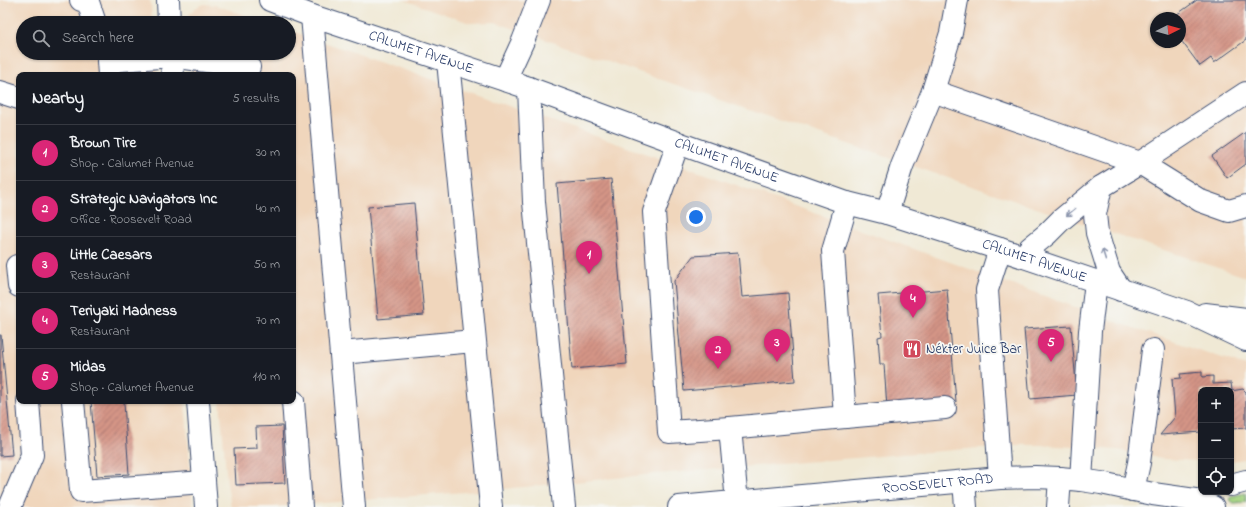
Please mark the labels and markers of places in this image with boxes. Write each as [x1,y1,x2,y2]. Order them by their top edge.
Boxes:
pin: 1 [576,241,602,274]
pin: 4 [900,285,926,318]
pin: 3 [764,329,790,362]
pin: 5 [1038,329,1064,362]
pin: 2 [705,336,731,369]
restaurant icon: Nékter Juice Bar [901,338,923,360]
place label: Nékter Juice Bar [926,339,1022,360]

